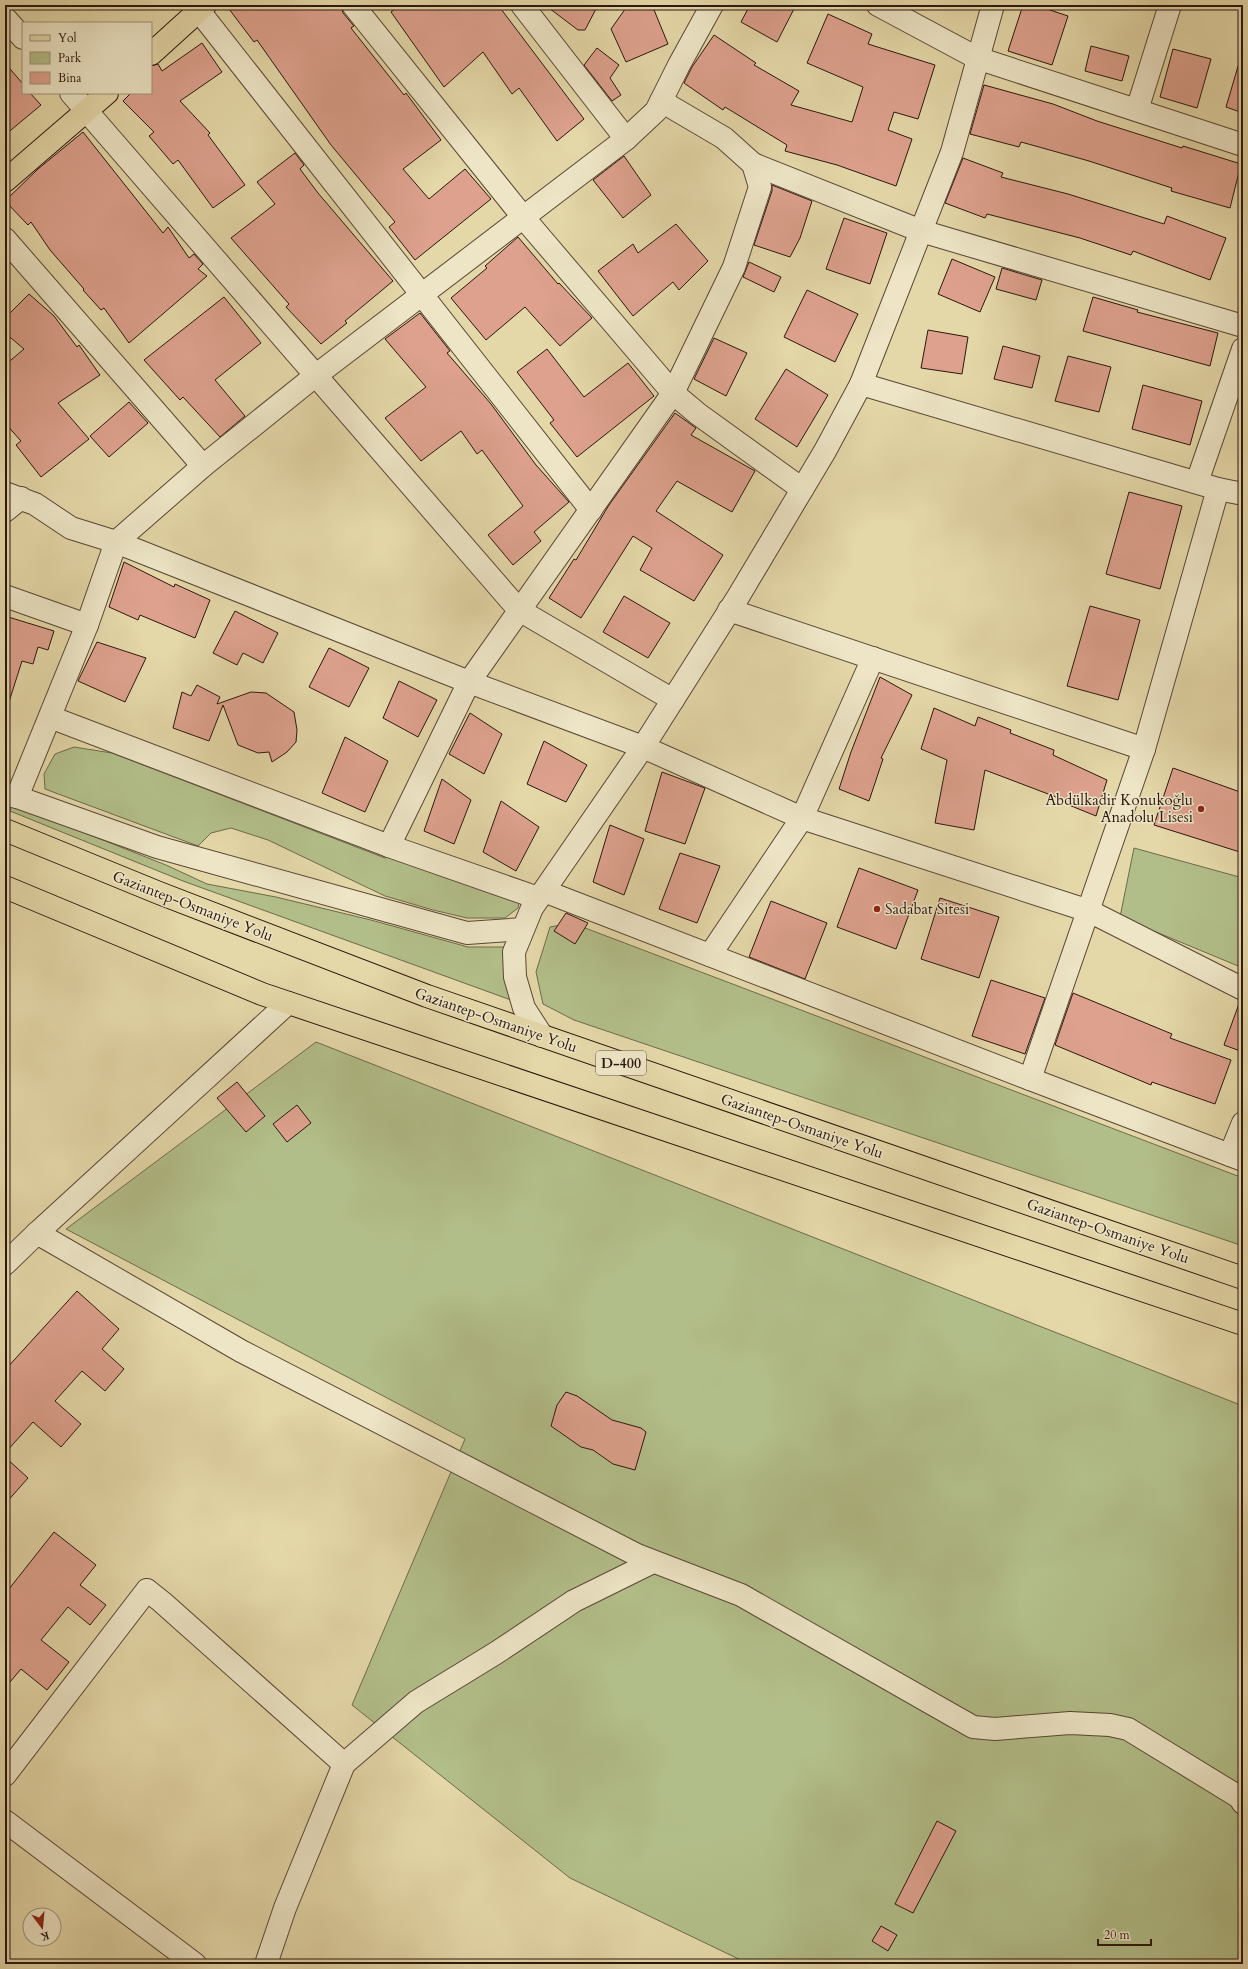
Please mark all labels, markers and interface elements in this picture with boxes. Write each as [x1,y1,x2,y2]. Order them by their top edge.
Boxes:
legend [22,22,152,94]
text: Yol [58,30,77,46]
text: Park [58,50,82,66]
text: Bina [58,70,82,86]
place label: Abdülkadir Konukoğlu Anadolu Lisesi [1045,790,1193,827]
marker: Abdülkadir Konukoğlu Anadolu Lisesi [1196,804,1206,814]
street label: Gaziantep-Osmaniye Yolu [110,866,276,946]
place label: Sadabat Sitesi [885,899,969,919]
marker: Sadabat Sitesi [872,904,882,914]
street label: Gaziantep-Osmaniye Yolu [412,983,580,1057]
road number: D-400 [596,1051,646,1075]
street label: Gaziantep-Osmaniye Yolu [718,1089,886,1163]
street label: Gaziantep-Osmaniye Yolu [1024,1194,1192,1268]
north arrow [22,1907,62,1947]
scale bar [1098,1921,1151,1947]
text: 20 m [1104,1927,1131,1943]
text: K [38,1928,51,1945]

